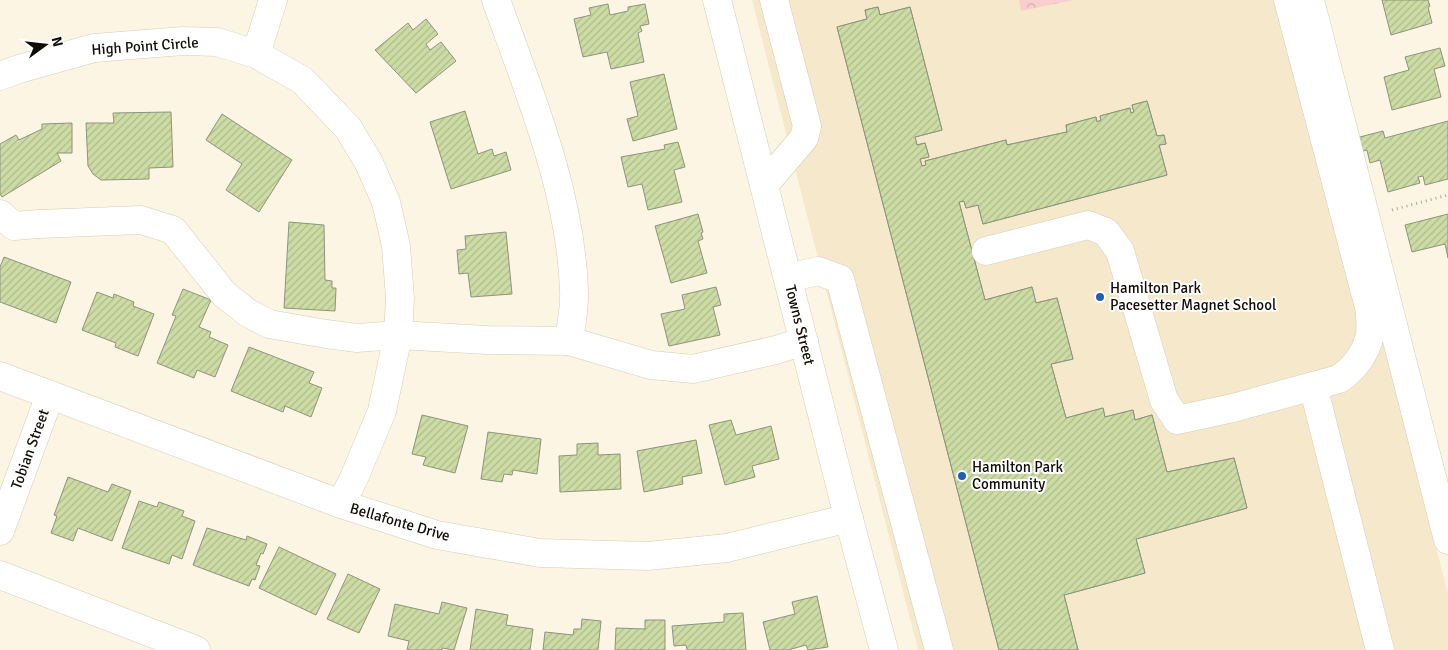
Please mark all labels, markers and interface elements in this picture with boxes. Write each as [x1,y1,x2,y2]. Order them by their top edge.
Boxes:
north arrow [20,20,70,70]
street label: High Point Circle [91,33,199,59]
text: N [48,35,67,49]
place label: Hamilton Park Pacesetter Magnet School [1110,279,1276,314]
street label: Towns Street [781,283,819,367]
marker: Hamilton Park Pacesetter Magnet School [1094,291,1106,303]
street label: Tobian Street [7,406,53,492]
place label: Hamilton Park Community [972,458,1064,493]
marker: Hamilton Park Community [956,470,968,482]
street label: Bellafonte Drive [348,499,452,545]

